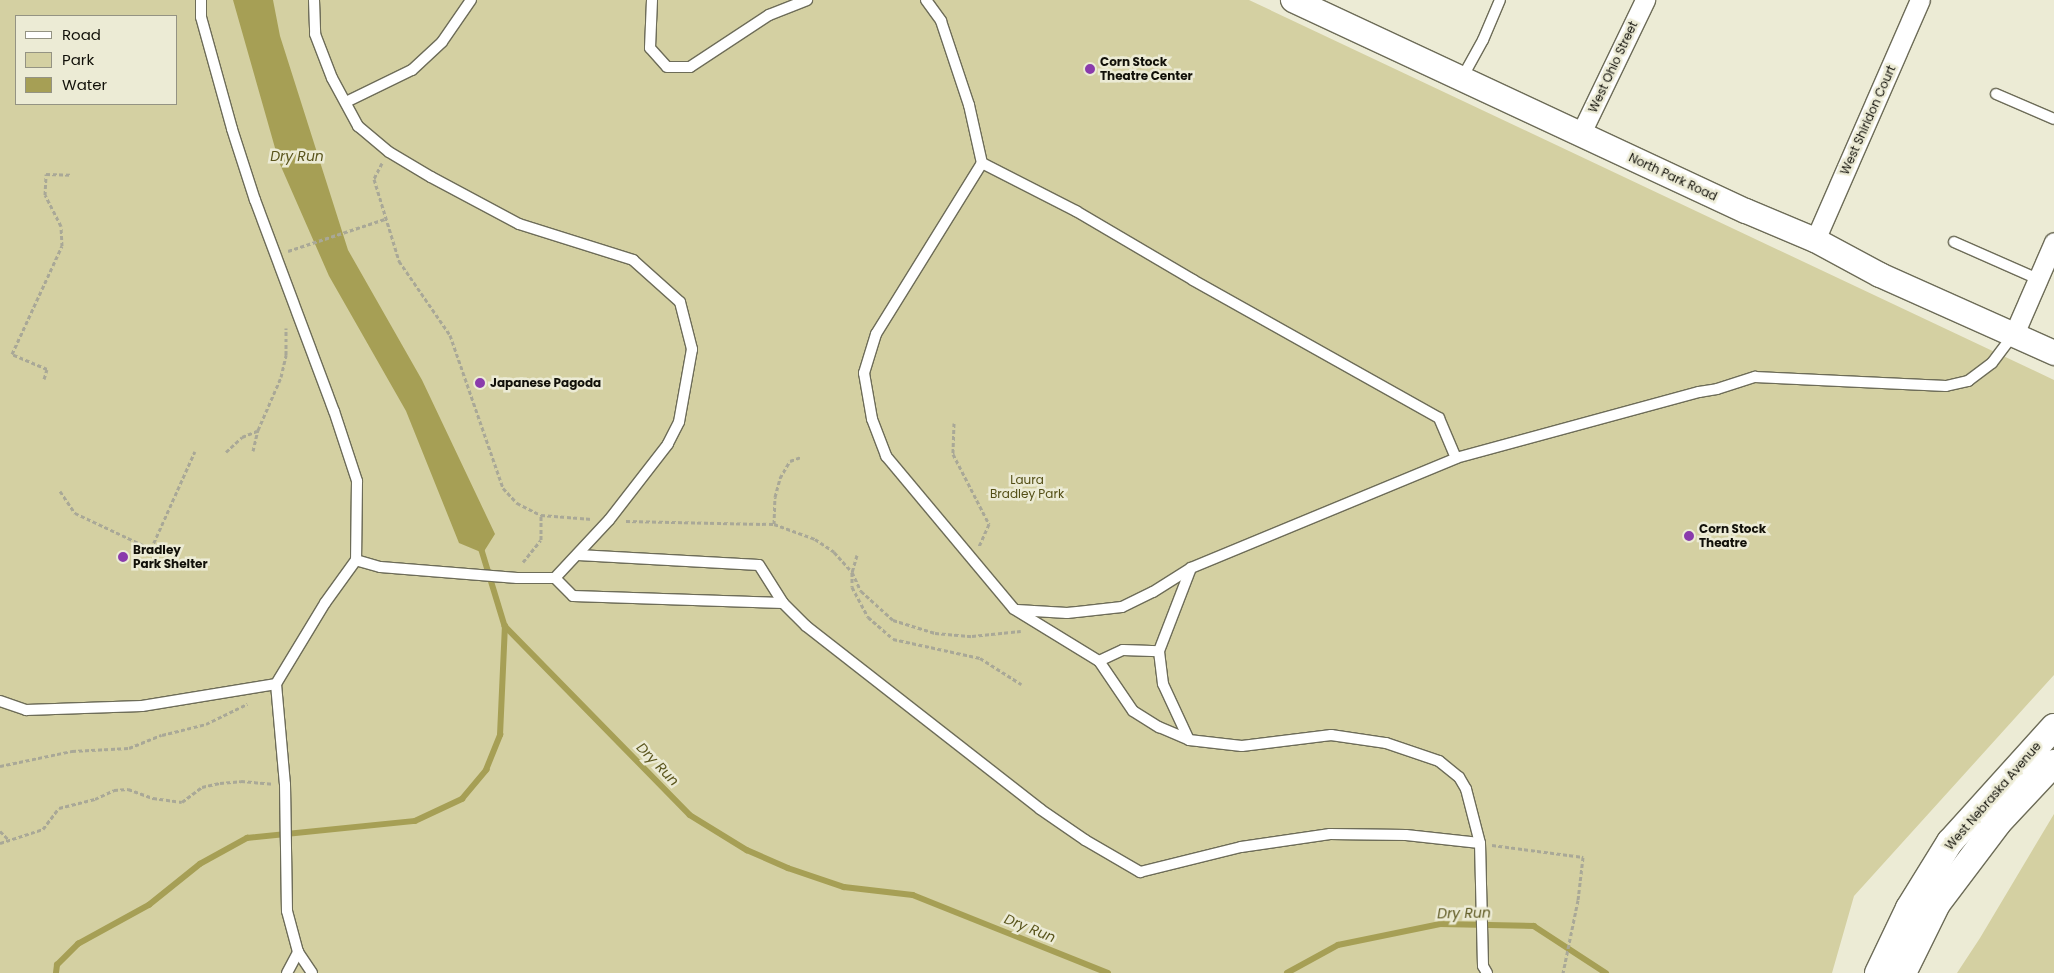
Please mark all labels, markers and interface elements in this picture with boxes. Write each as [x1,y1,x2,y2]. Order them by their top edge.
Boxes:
legend [15,15,178,105]
street label: West Ohio Street [1586,19,1640,115]
text: Road [62,24,101,45]
text: Park [62,49,94,70]
place label: Corn Stock Theatre Center [1100,55,1193,83]
marker: Corn Stock Theatre Center [1084,63,1096,75]
street label: West Shiridon Court [1837,63,1899,177]
text: Water [62,74,107,95]
water label: Dry Run [270,148,324,164]
street label: North Park Road [1626,150,1720,204]
place label: Japanese Pagoda [490,376,601,390]
marker: Japanese Pagoda [474,377,486,389]
park label: Laura Bradley Park [990,473,1064,501]
place label: Corn Stock Theatre [1699,522,1766,550]
marker: Corn Stock Theatre [1683,530,1695,542]
place label: Bradley Park Shelter [133,543,208,571]
marker: Bradley Park Shelter [117,551,129,563]
water label: Dry Run [633,739,683,789]
street label: West Nebraska Avenue [1942,739,2044,853]
water label: Dry Run [1437,904,1491,922]
water label: Dry Run [1002,910,1058,946]

